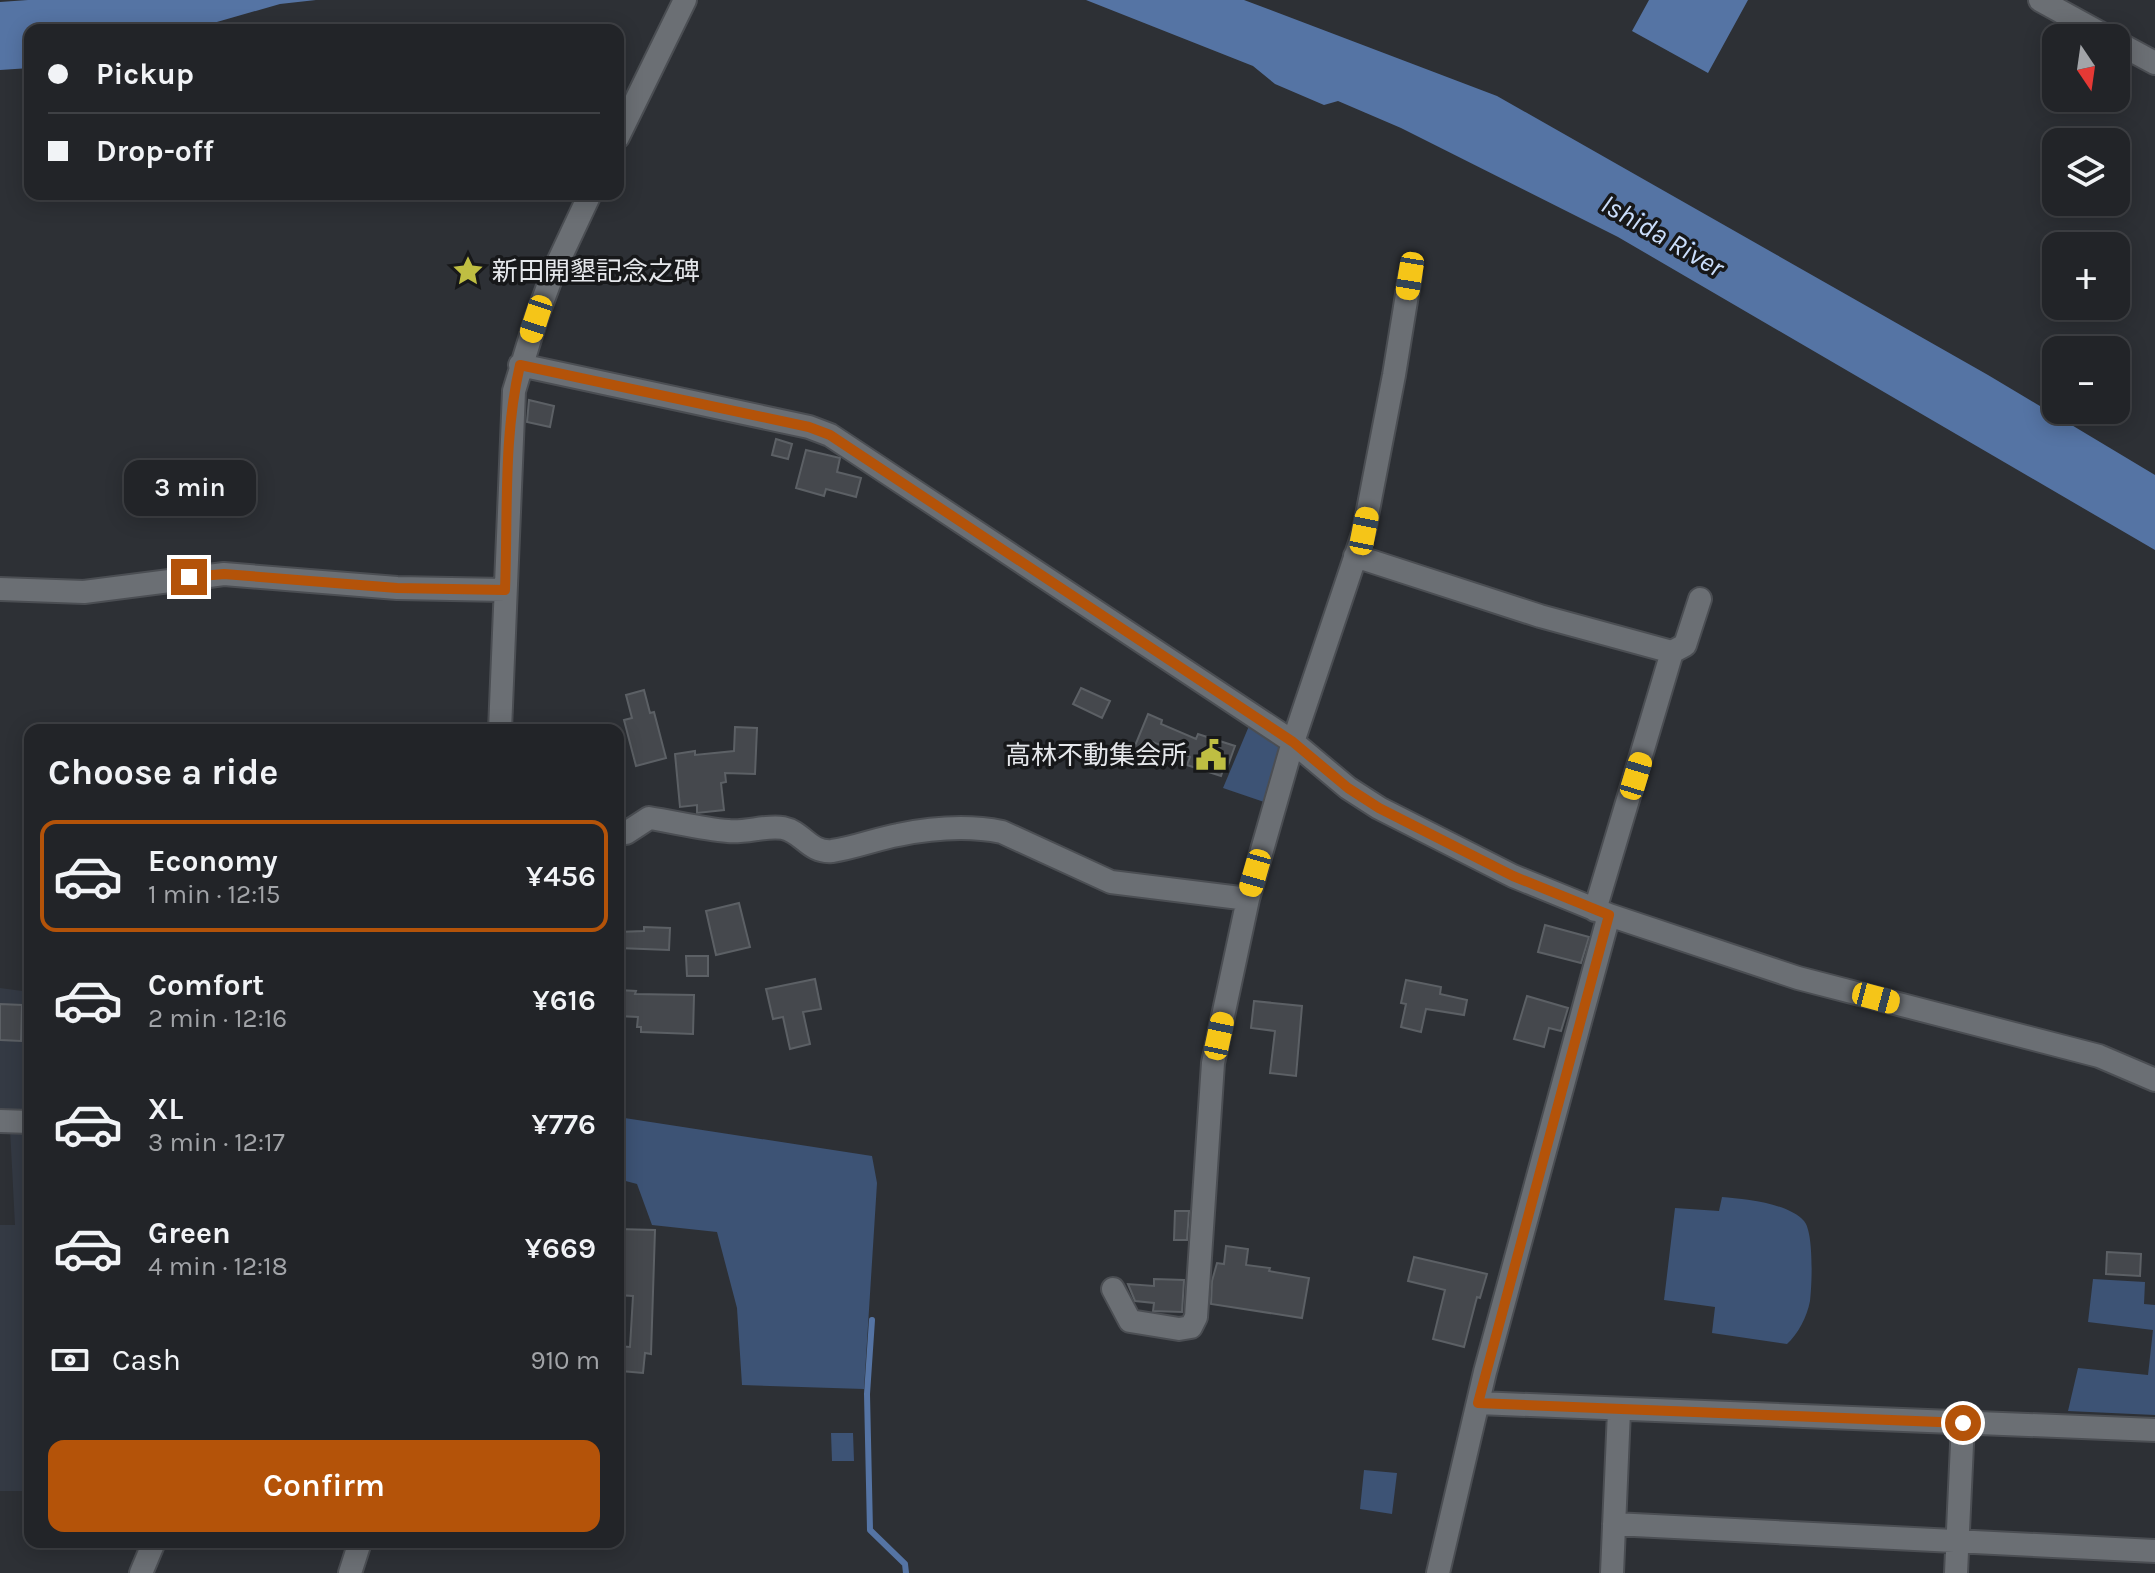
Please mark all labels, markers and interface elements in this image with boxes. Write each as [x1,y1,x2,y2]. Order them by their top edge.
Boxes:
north arrow [2042,24,2130,112]
map controls [2042,24,2130,424]
text: Pickup [96,56,194,92]
button: layers [2042,128,2130,216]
text: Drop-off [96,133,214,169]
water label: Ishida River [1595,187,1731,285]
button: + [2042,232,2130,320]
car [1394,250,1426,302]
place icon: 新田開墾記念之碑 [451,254,485,288]
place label: 新田開墾記念之碑 [492,256,700,287]
car [517,292,555,346]
button: − [2042,336,2130,424]
callout: 3 min [123,461,255,517]
text: 3 min [154,472,226,503]
car [1348,505,1380,557]
route end [171,559,207,595]
public building icon: 高林不動集会所 [1194,738,1228,772]
place label: 高林不動集会所 [1005,740,1187,771]
car [1618,750,1654,802]
text: Choose a ride [48,751,278,793]
icon: car [52,840,124,912]
text: Economy [148,843,278,879]
car [1237,847,1273,899]
text: ¥456 [526,858,596,894]
text: 1 min · 12:15 [148,879,280,910]
icon: car [52,964,124,1036]
text: Comfort [148,967,264,1003]
car [1850,980,1902,1016]
text: ¥616 [532,982,596,1018]
text: 2 min · 12:16 [148,1003,287,1034]
car [1202,1010,1236,1062]
icon: car [52,1088,124,1160]
text: XL [148,1091,183,1127]
text: ¥776 [531,1106,596,1142]
text: 3 min · 12:17 [148,1127,285,1158]
icon: car [52,1212,124,1284]
text: Green [148,1215,231,1251]
text: ¥669 [525,1230,596,1266]
text: 4 min · 12:18 [148,1251,288,1282]
icon: cash [48,1338,92,1382]
text: Cash [112,1342,181,1378]
text: 910 m [530,1345,600,1376]
route start [1945,1405,1981,1441]
button: Confirm [48,1440,600,1532]

